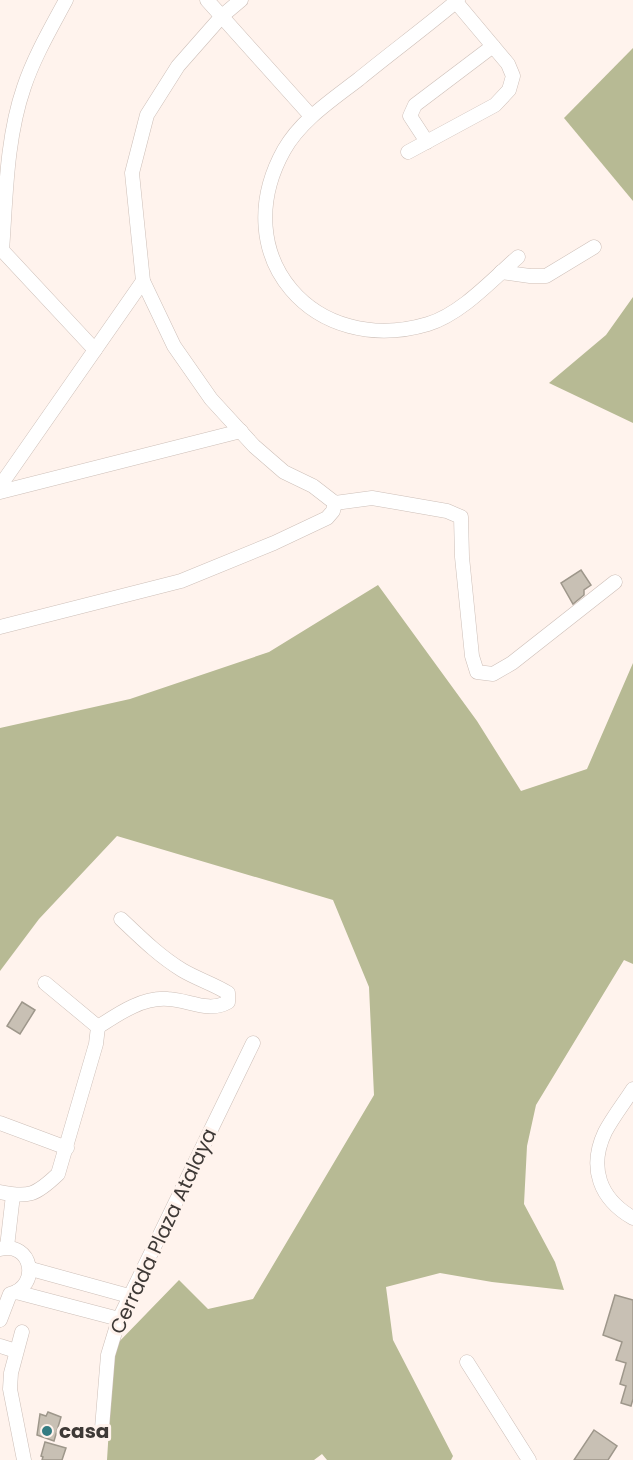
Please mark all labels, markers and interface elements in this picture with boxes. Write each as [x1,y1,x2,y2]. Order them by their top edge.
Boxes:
street label: Cerrada Plaza Atalaya [103,1124,223,1338]
place label: casa [59,1417,109,1445]
marker: casa [40,1424,54,1438]

